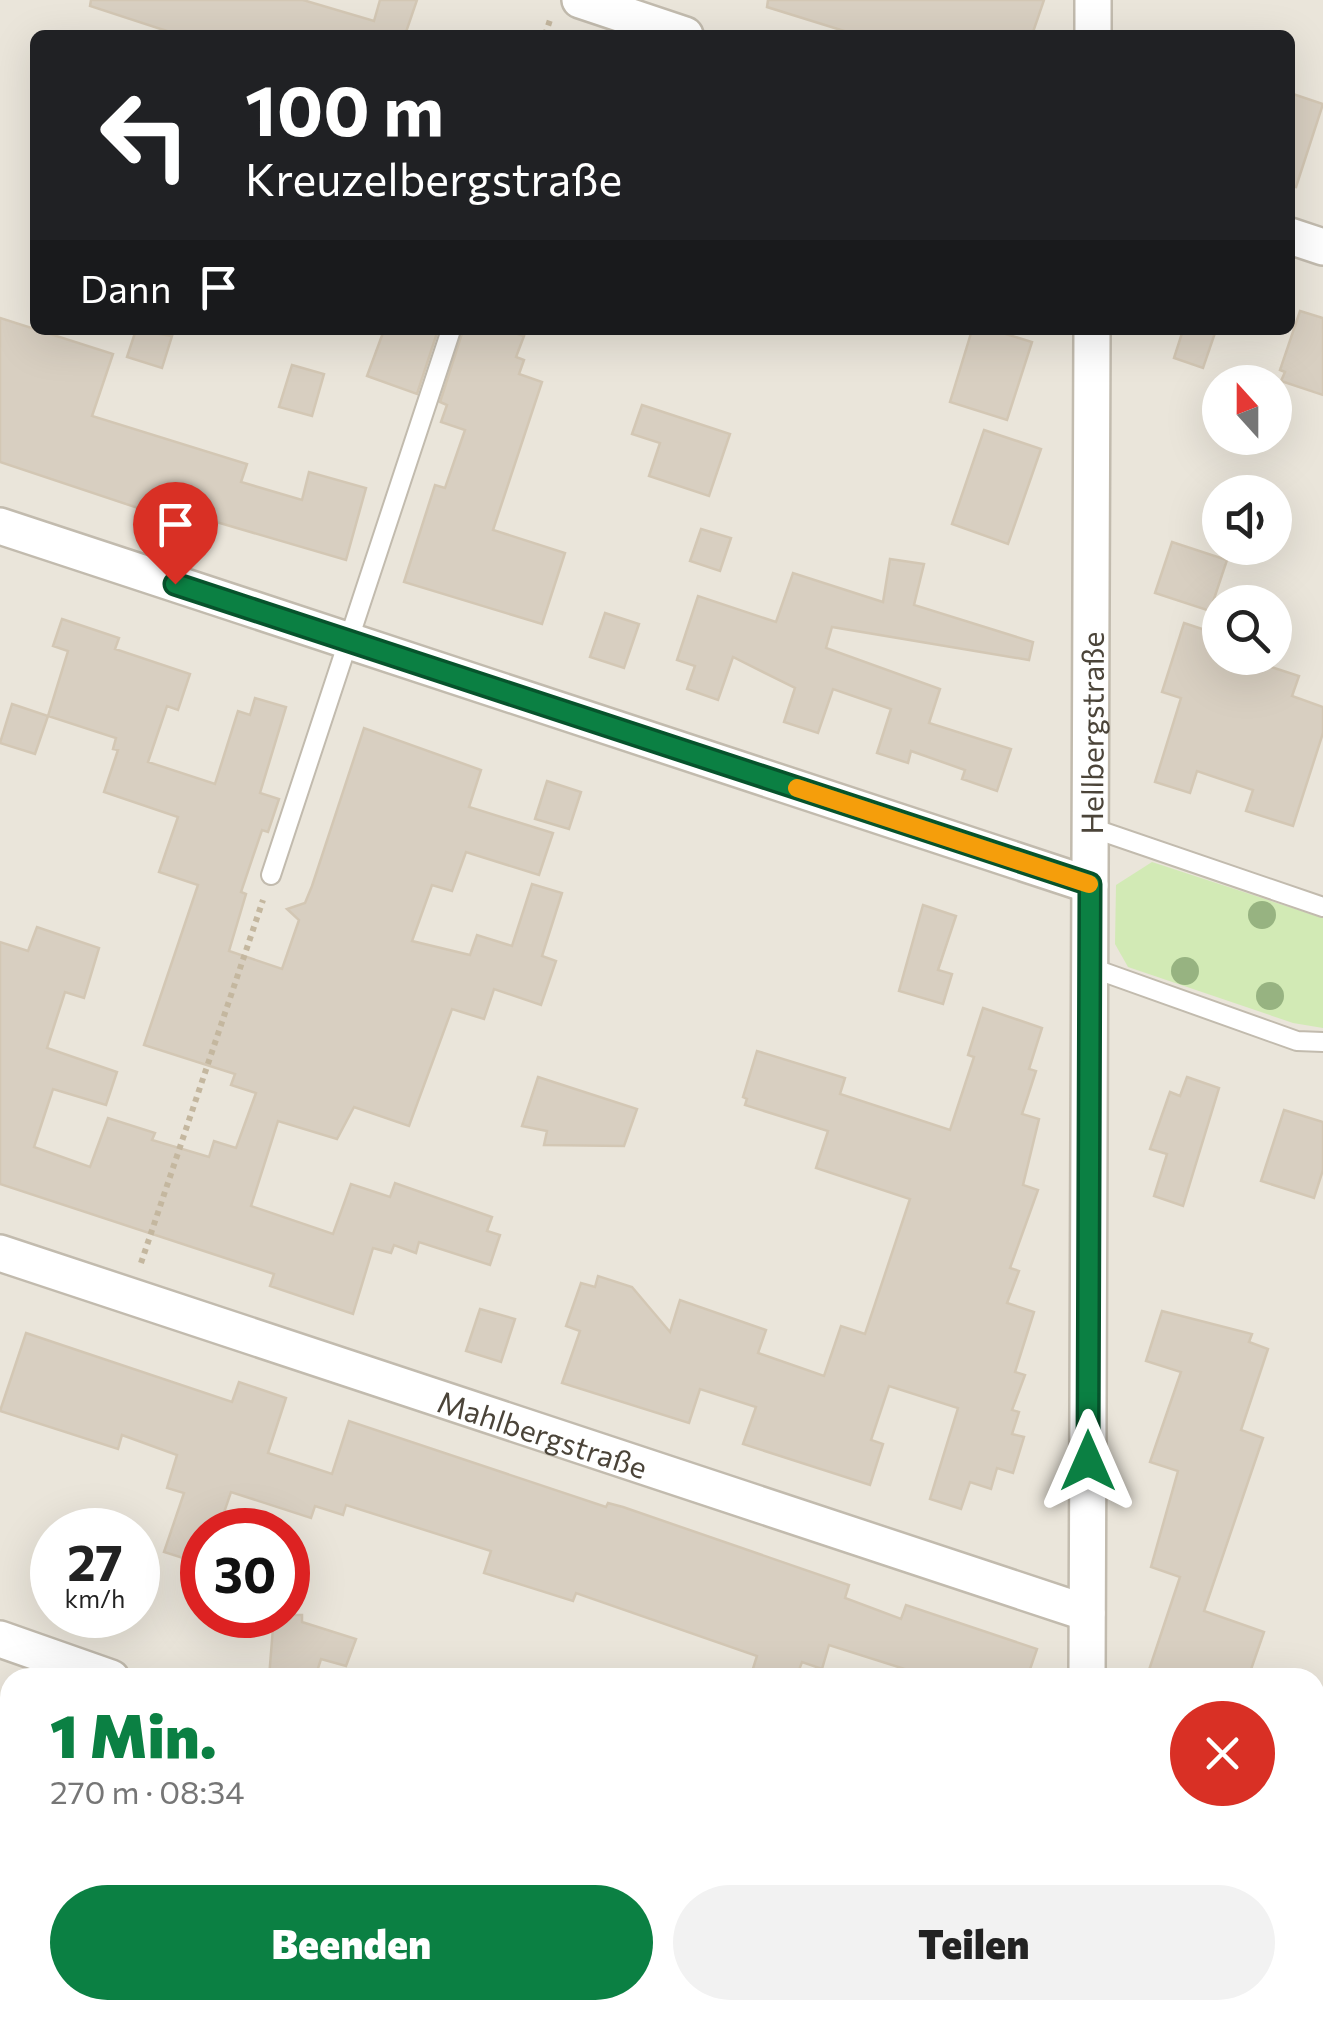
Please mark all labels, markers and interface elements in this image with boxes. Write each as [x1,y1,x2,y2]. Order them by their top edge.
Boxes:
text: 100 m [245,65,444,150]
icon: left [80,70,210,200]
text: Kreuzelbergstraße [245,150,622,205]
icon: arrive [191,260,246,315]
text: Dann [80,264,171,311]
north arrow [1202,365,1292,455]
map controls [1202,365,1292,675]
button: sound [1202,475,1292,565]
pin [133,482,218,585]
icon: arrive [148,497,203,552]
button: search [1202,585,1292,675]
street label: Hellbergstraße [1072,632,1109,834]
street label: Mahlbergstraße [434,1381,652,1485]
position arrow [1036,1409,1140,1513]
speed limit sign: 30 [180,1508,310,1638]
text: 27 [67,1530,123,1591]
text: km/h [65,1583,125,1613]
text: 1 Min. [50,1697,217,1770]
button: close [1170,1701,1275,1806]
text: 270 m · 08:34 [50,1771,245,1811]
button: Beenden [50,1885,653,2000]
button: Teilen [673,1885,1275,2000]

